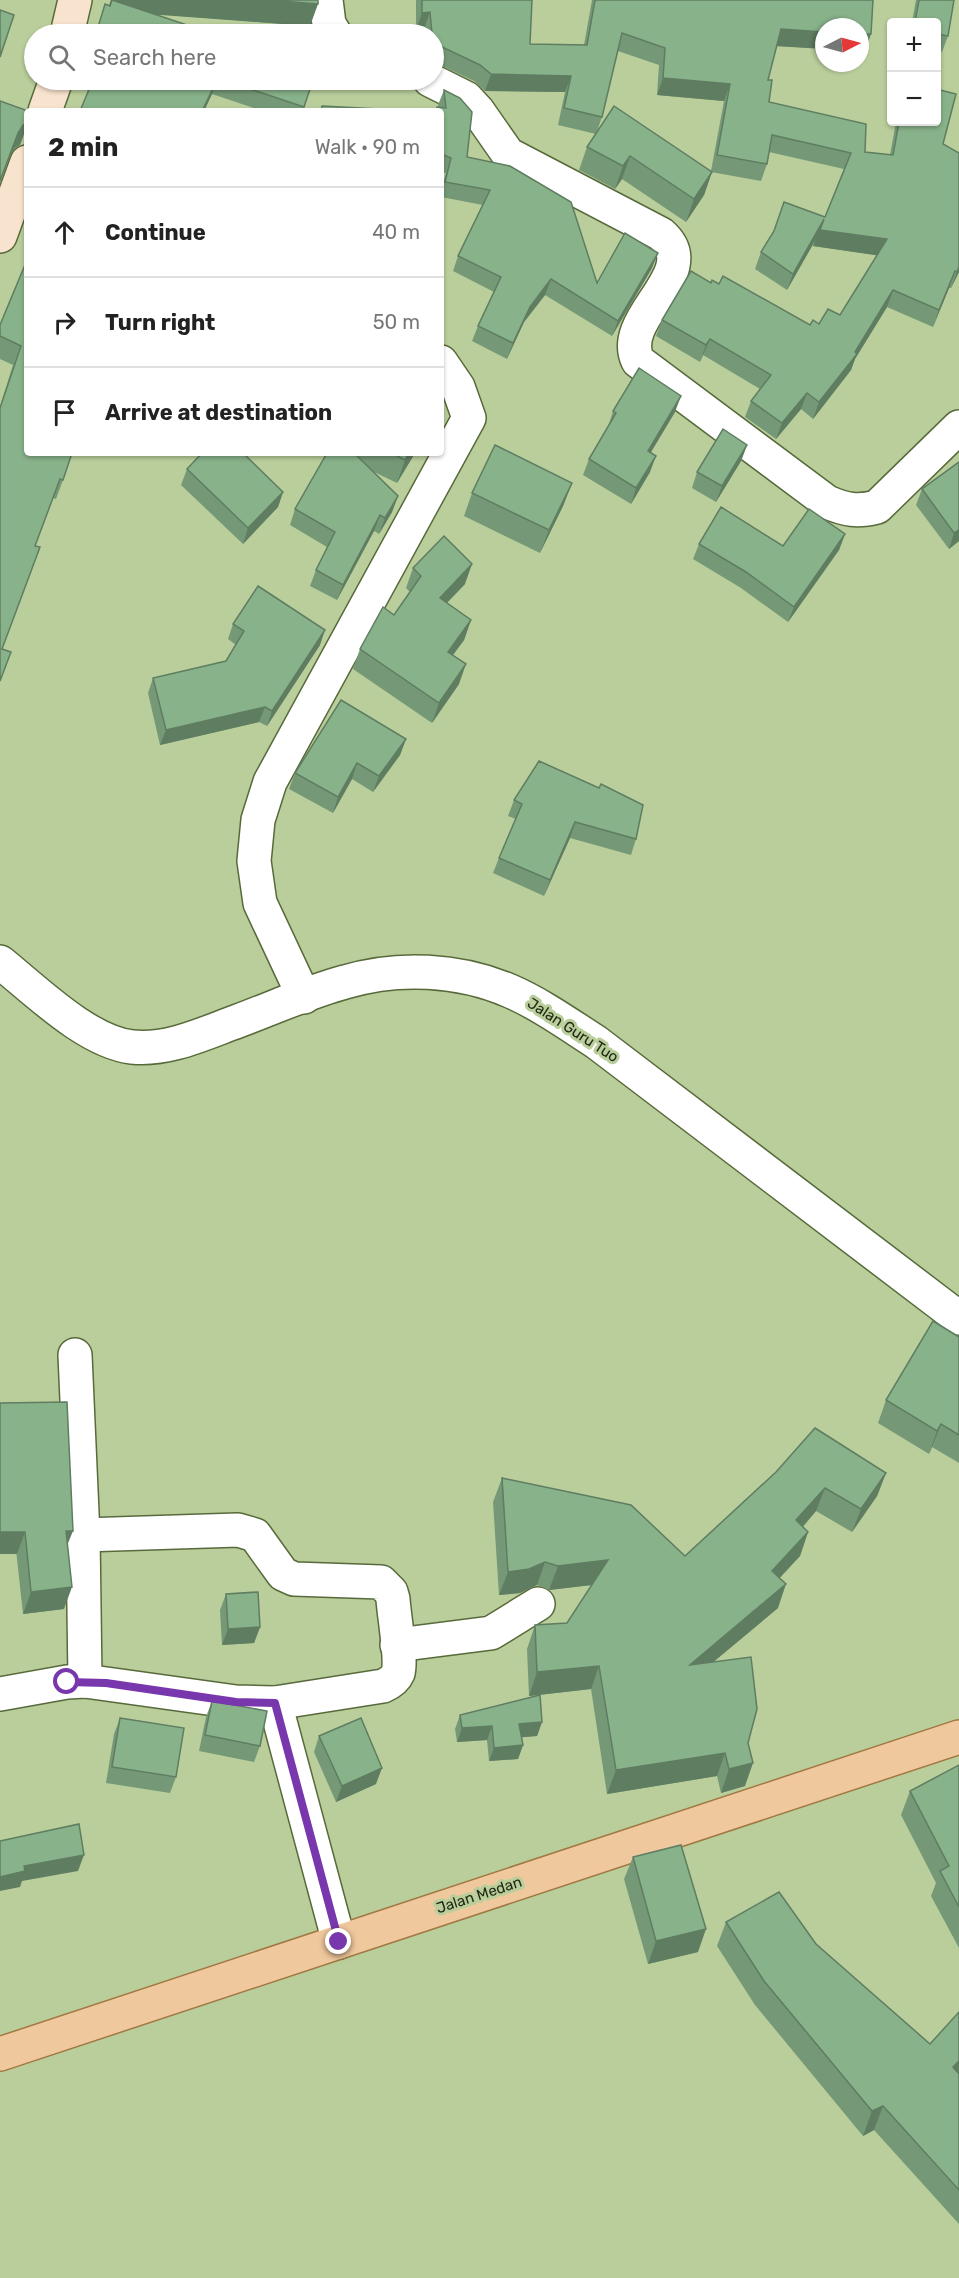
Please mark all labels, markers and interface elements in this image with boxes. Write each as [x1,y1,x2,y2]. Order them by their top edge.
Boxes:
north arrow [815,18,869,72]
map controls [887,18,941,126]
button: + [887,18,941,72]
search box [24,24,444,90]
icon: search [45,41,78,74]
text: Search here [93,44,216,71]
button: − [887,72,941,126]
text: 2 min [48,132,118,163]
text: Walk · 90 m [315,135,420,159]
icon: ahead [48,216,81,249]
text: Continue [105,219,206,246]
text: 40 m [372,220,420,244]
icon: right [48,306,81,339]
text: Turn right [105,309,215,336]
text: 50 m [373,310,420,334]
icon: arrive [48,396,81,429]
text: Arrive at destination [105,399,332,426]
street label: Jalan Guru Tuo [524,994,622,1066]
route start [53,1668,79,1694]
street label: Jalan Medan [434,1873,524,1917]
route end [325,1928,351,1954]

